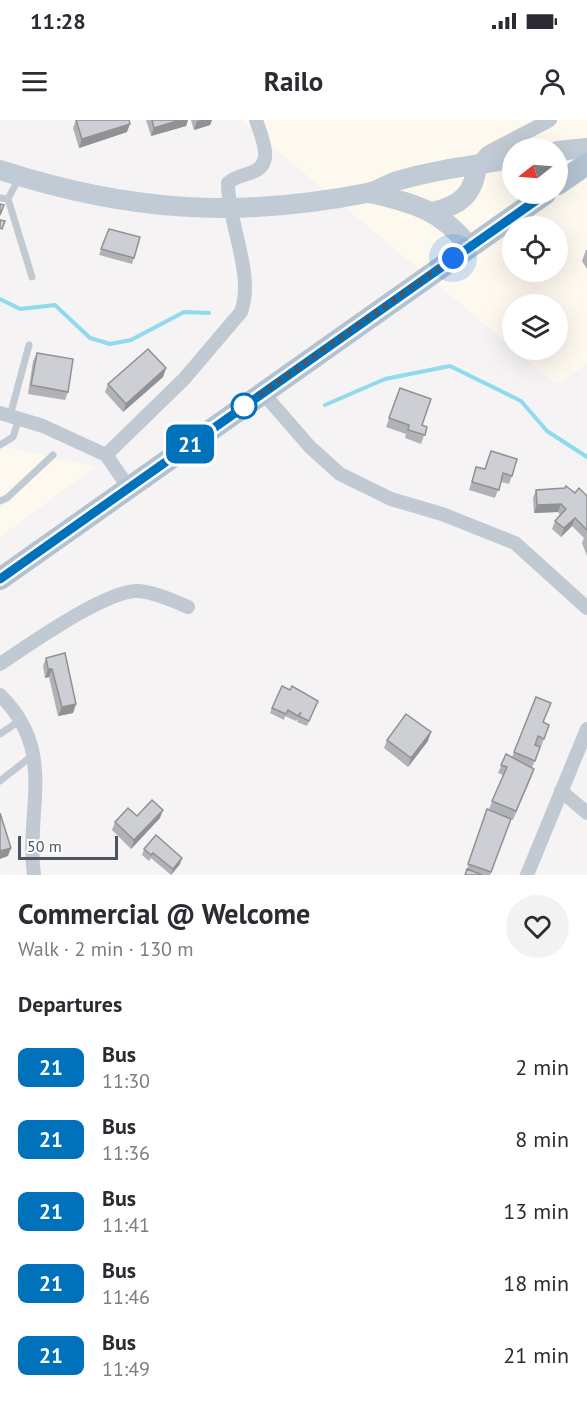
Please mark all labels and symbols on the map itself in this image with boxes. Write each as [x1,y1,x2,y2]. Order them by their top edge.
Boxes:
north arrow [502,138,568,204]
your location [438,243,468,273]
unlabelled marker [231,393,257,419]
line badge: 21 [163,424,217,464]
scale bar [18,833,118,860]

